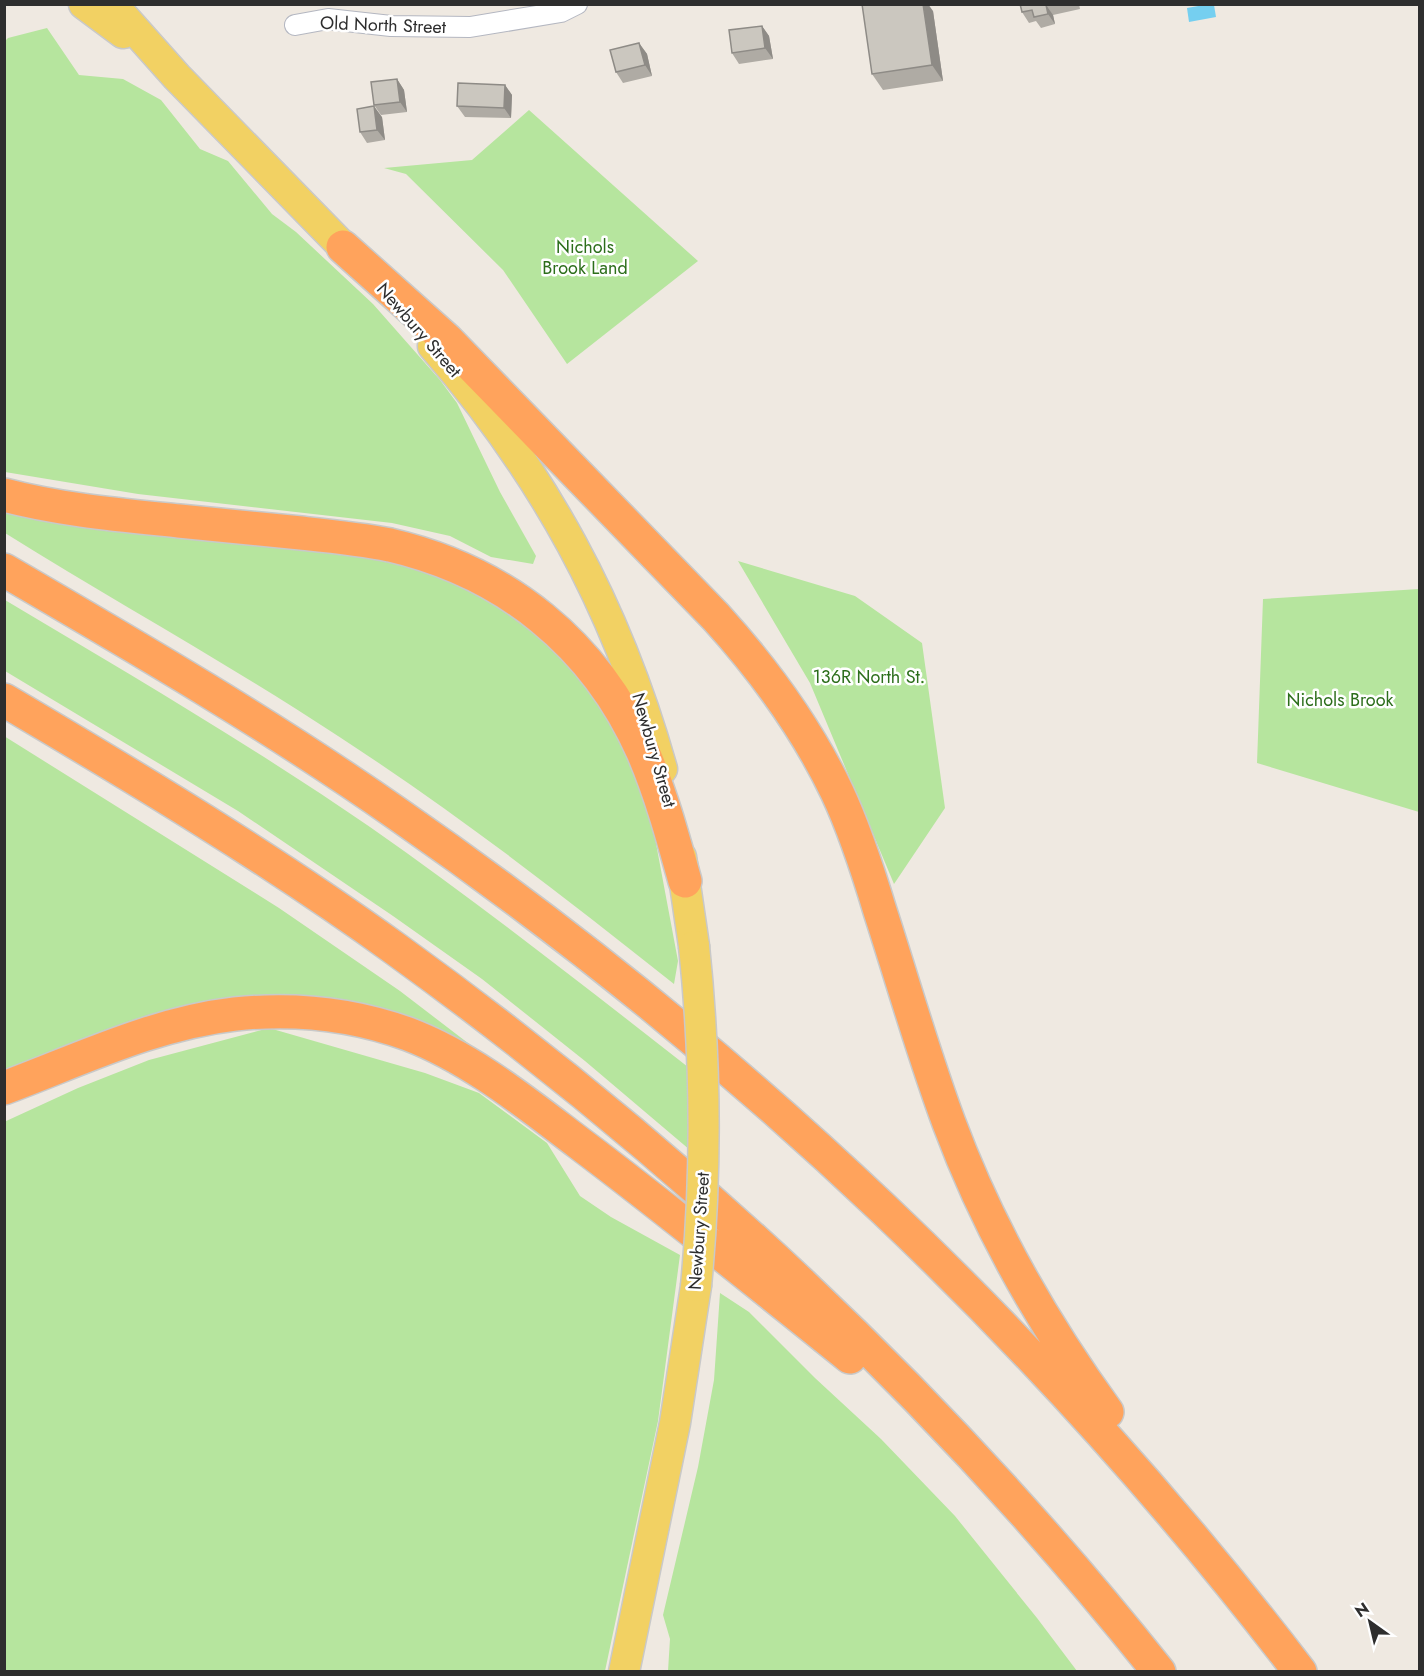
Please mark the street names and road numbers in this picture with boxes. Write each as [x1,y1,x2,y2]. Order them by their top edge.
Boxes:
street label: Old North Street [320,10,447,40]
street label: Newbury Street [371,277,468,384]
street label: Newbury Street [625,690,683,811]
street label: Newbury Street [682,1171,716,1291]

